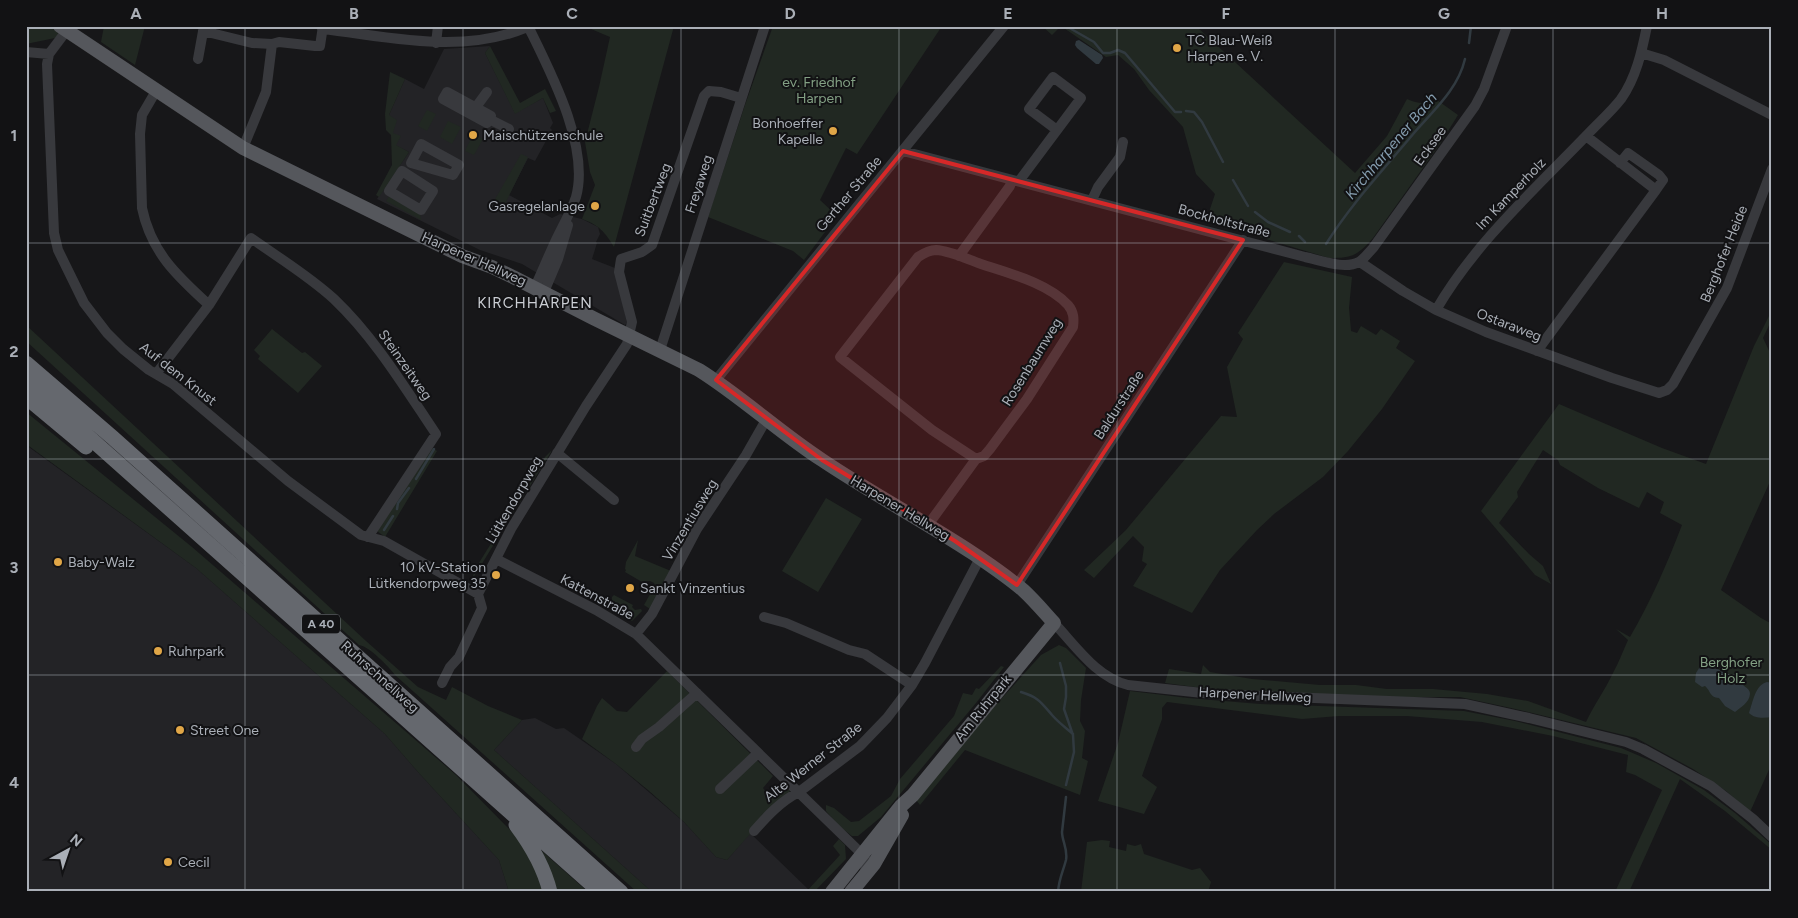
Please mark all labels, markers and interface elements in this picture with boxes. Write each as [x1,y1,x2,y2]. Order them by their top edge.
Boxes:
text: A [130,4,142,23]
text: B [349,4,359,23]
text: C [566,4,578,23]
text: D [784,4,796,23]
text: E [1003,4,1013,23]
text: F [1222,4,1231,23]
text: G [1438,4,1450,23]
text: H [1656,4,1668,23]
place label: TC Blau-Weiß Harpen e. V. [1187,32,1272,65]
marker: TC Blau-Weiß Harpen e. V. [1171,42,1183,54]
park label: ev. Friedhof Harpen [782,74,857,107]
water label: Kirchharpener Bach [1341,89,1441,203]
place label: Bonhoeffer Kapelle [752,115,823,148]
street label: Ecksee [1410,123,1450,169]
marker: Bonhoeffer Kapelle [827,125,839,137]
text: 1 [11,126,17,145]
place label: Maischützenschule [483,127,603,144]
marker: Maischützenschule [467,129,479,141]
street label: Freyaweg [682,153,716,215]
street label: Gerther Straße [813,153,886,235]
street label: Im Kamperholz [1473,154,1550,233]
street label: Suitbertweg [631,161,675,239]
place label: Gasregelanlage [488,198,585,215]
marker: Gasregelanlage [589,200,601,212]
street label: Bockholtstraße [1176,201,1272,242]
street label: Berghofer Heide [1697,203,1751,305]
street label: Harpener Hellweg [419,228,529,290]
district label: KIRCHHARPEN [477,294,593,312]
street label: Ostaraweg [1474,305,1544,345]
street label: Rosenbaumweg [998,315,1066,409]
street label: Steinzeitweg [374,326,436,404]
street label: Auf dem Knust [136,339,220,409]
text: 2 [9,342,19,361]
street label: Baldurstraße [1090,367,1148,443]
street label: Lütkendorpweg [482,453,546,547]
street label: Harpener Hellweg [847,472,953,544]
street label: Vinzentiusweg [659,476,721,564]
place label: Baby-Walz [68,554,135,571]
marker: Baby-Walz [52,556,64,568]
text: 3 [10,558,19,577]
place label: 10 kV-Station Lütkendorpweg 35 [369,559,486,592]
marker: 10 kV-Station Lütkendorpweg 35 [490,569,502,581]
street label: Kattenstraße [557,571,637,624]
place label: Sankt Vinzentius [640,580,745,597]
marker: Sankt Vinzentius [624,582,636,594]
road number: A 40 [302,614,340,634]
street label: Ruhrschnellweg [337,637,423,717]
place label: Ruhrpark [168,643,224,660]
marker: Ruhrpark [152,645,164,657]
park label: Berghofer Holz [1700,654,1763,687]
street label: Am Ruhrpark [951,671,1015,745]
street label: Harpener Hellweg [1198,684,1312,706]
street label: Alte Werner Straße [761,718,865,805]
place label: Street One [190,722,259,739]
marker: Street One [174,724,186,736]
text: 4 [9,773,19,792]
north arrow [42,826,92,876]
text: N [66,830,86,850]
place label: Cecil [178,854,210,871]
marker: Cecil [162,856,174,868]

